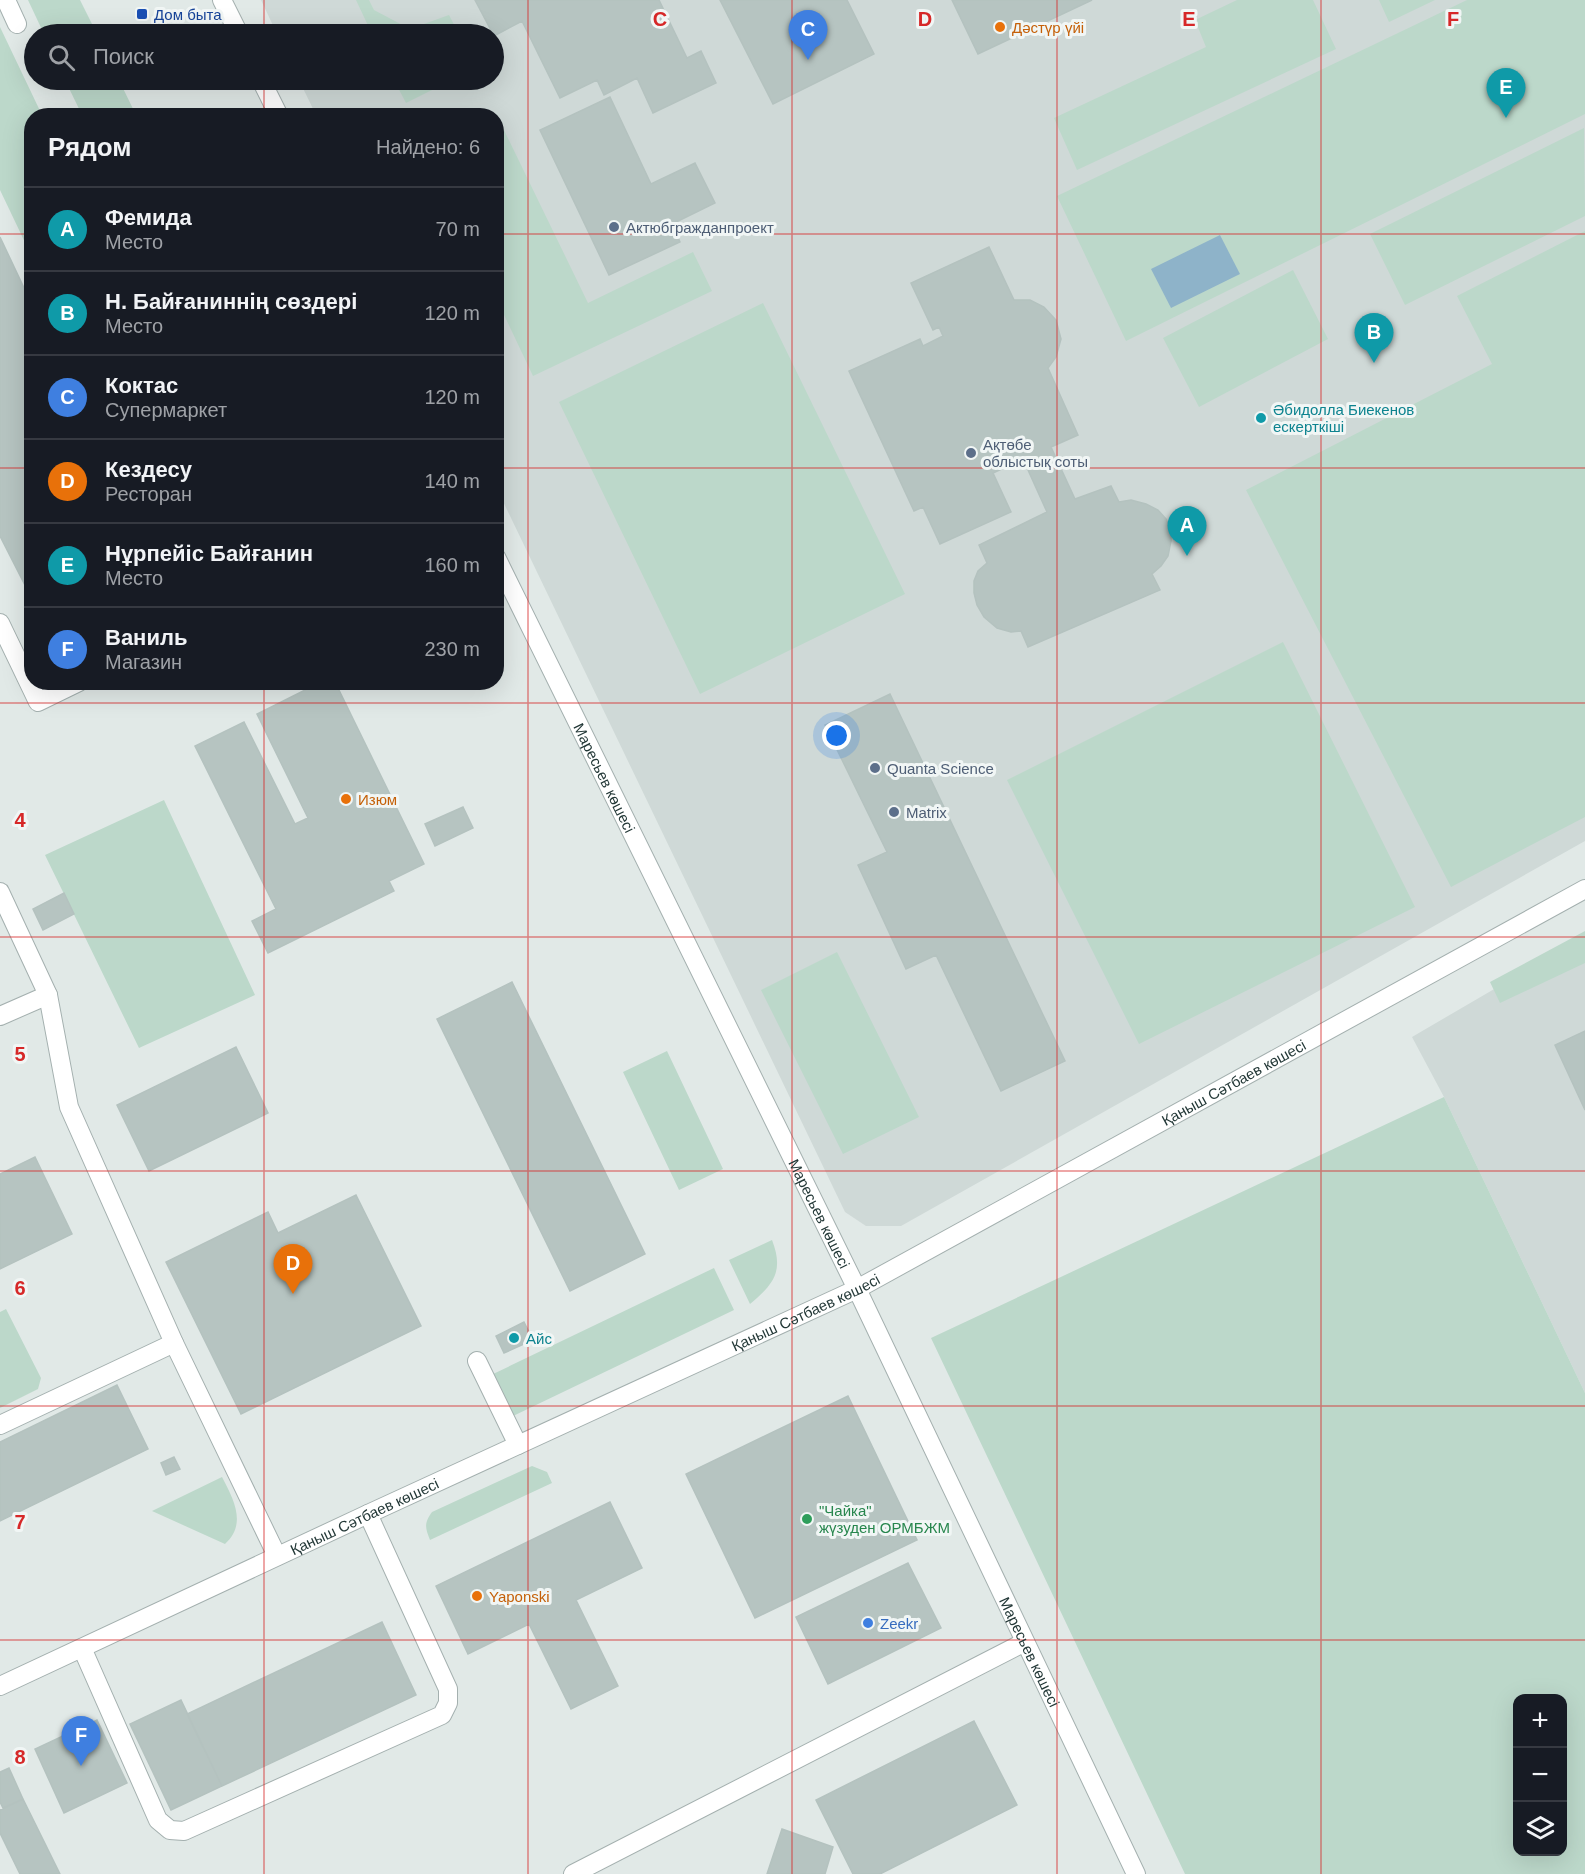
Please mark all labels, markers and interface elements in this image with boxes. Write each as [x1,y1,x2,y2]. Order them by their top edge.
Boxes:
place label: Дом быта [154,6,222,23]
marker: Дом быта [135,7,149,21]
text: C [653,8,667,30]
text: D [918,8,932,30]
text: E [1182,8,1196,30]
text: F [1447,8,1459,30]
pin: C [788,10,828,60]
place label: Дәстүр үйі [1012,19,1084,36]
marker: Дәстүр үйі [993,20,1007,34]
search box [24,24,504,90]
icon: search [45,41,78,74]
text: Поиск [93,44,154,69]
pin: E [1486,68,1526,118]
text: Рядом [48,132,131,162]
text: Найдено: 6 [376,136,480,158]
text: Фемида [105,205,192,230]
text: A [60,218,75,240]
text: 70 m [436,218,480,240]
place label: Актюбгражданпроект [626,219,774,236]
marker: Актюбгражданпроект [607,220,621,234]
text: Место [105,231,163,253]
text: Н. Байғаниннің сөздері [105,289,357,314]
text: B [60,302,75,324]
text: 120 m [424,302,480,324]
pin: B [1354,314,1394,363]
text: Место [105,315,163,337]
text: Коктас [105,373,178,398]
text: C [60,386,75,408]
text: 120 m [424,386,480,408]
text: Супермаркет [105,399,227,421]
place label: Әбидолла Биекенов ескерткіші [1273,401,1414,435]
marker: Әбидолла Биекенов ескерткіші [1254,411,1268,425]
place label: Ақтөбе облыстық соты [983,436,1088,470]
marker: Ақтөбе облыстық соты [964,446,978,460]
text: Кездесу [105,457,192,482]
text: D [60,470,75,492]
text: 140 m [424,470,480,492]
text: Ресторан [105,483,192,505]
pin: A [1168,506,1206,556]
text: Нұрпейіс Байғанин [105,541,313,566]
text: E [61,554,74,576]
text: 160 m [424,554,480,576]
text: Место [105,567,163,589]
text: Ваниль [105,625,187,650]
text: F [61,638,74,660]
text: 230 m [424,638,480,660]
text: Магазин [105,651,182,673]
street label: Маресьев көшесі [571,720,639,835]
your location [822,721,851,750]
place label: Quanta Science [887,760,994,777]
marker: Quanta Science [868,761,882,775]
place label: Изюм [358,791,397,808]
marker: Изюм [339,792,353,806]
place label: Matrix [906,804,947,821]
marker: Matrix [887,805,901,819]
text: 4 [14,809,26,831]
street label: Қаныш Сәтбаев көшесі [1158,1036,1308,1129]
text: 5 [14,1043,26,1065]
street label: Маресьев көшесі [786,1156,854,1271]
pin: D [274,1244,312,1294]
street label: Қаныш Сәтбаев көшесі [729,1270,882,1354]
text: 6 [14,1277,26,1299]
place label: Айс [526,1330,552,1347]
marker: Айс [507,1331,521,1345]
street label: Қаныш Сәтбаев көшесі [287,1474,441,1558]
place label: "Чайка" жүзуден ОРМБЖМ [819,1502,950,1536]
text: 7 [14,1511,26,1533]
marker: "Чайка" жүзуден ОРМБЖМ [800,1512,814,1526]
place label: Yaponski [489,1588,550,1605]
marker: Yaponski [470,1589,484,1603]
street label: Маресьев көшесі [997,1594,1063,1709]
place label: Zeekr [880,1615,918,1632]
marker: Zeekr [861,1616,875,1630]
map controls [1513,1694,1567,1856]
button: + [1513,1694,1567,1748]
pin: F [62,1716,100,1766]
text: 8 [14,1746,26,1768]
button: − [1513,1748,1567,1802]
button: layers [1513,1802,1567,1856]

